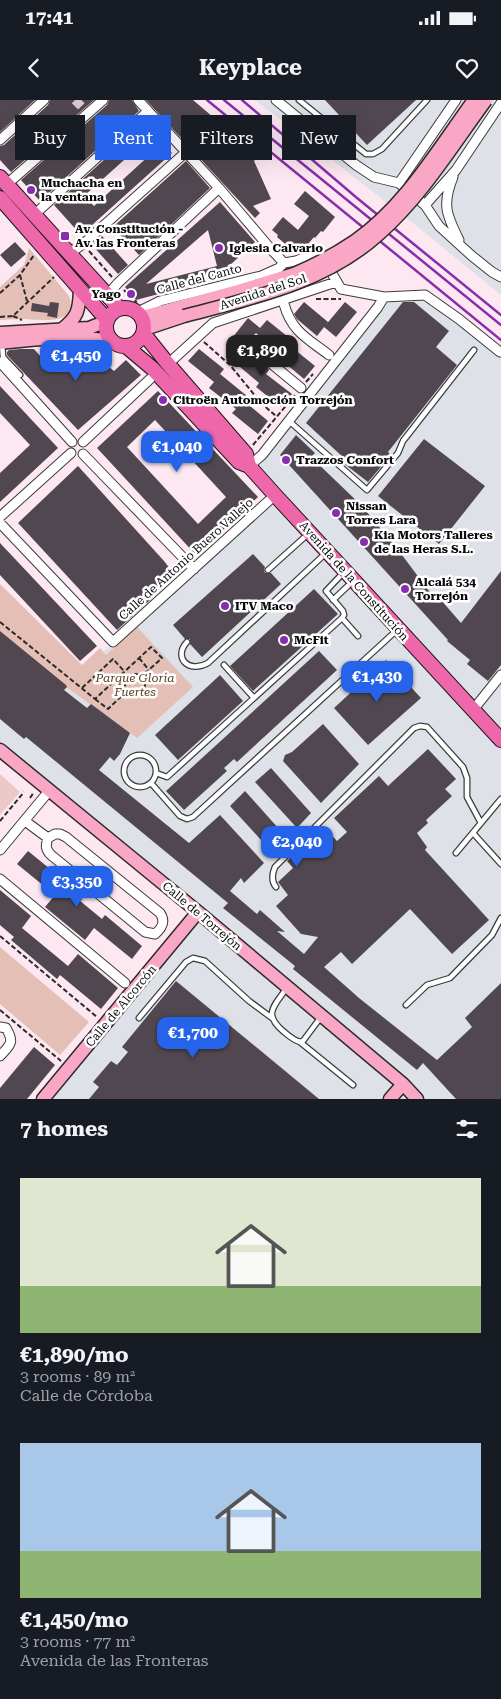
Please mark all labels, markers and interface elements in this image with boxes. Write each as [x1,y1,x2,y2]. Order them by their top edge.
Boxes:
text: 17:41 [25,6,74,29]
icon: back [20,54,48,82]
icon: heart [453,54,481,82]
text: Keyplace [199,55,302,80]
chip: Buy [15,115,85,160]
chip: Rent [95,115,171,160]
chip: Filters [181,115,272,160]
chip: New [282,115,356,160]
place label: Muchacha en la ventana [41,176,122,204]
marker: Muchacha en la ventana [25,184,37,196]
place label: Av. Constitución - Av. las Fronteras [75,222,184,250]
marker: Av. Constitución - Av. las Fronteras [59,230,71,242]
place label: Iglesia Calvario [229,241,323,255]
marker: Iglesia Calvario [213,242,225,254]
street label: Calle del Canto [155,261,243,297]
street label: Avenida del Sol [218,271,308,313]
place label: Yago [92,287,121,301]
marker: Yago [125,288,137,300]
pin: €1,890 [221,334,303,377]
pin: €1,450 [35,340,117,382]
text: €1,890 [237,341,287,360]
text: €1,450 [51,346,101,365]
place label: Citroën Automoción Torrejón [173,393,353,407]
marker: Citroën Automoción Torrejón [157,394,169,406]
pin: €1,040 [136,430,218,473]
text: €1,040 [152,437,202,456]
place label: Trazzos Confort [296,453,394,467]
marker: Trazzos Confort [280,454,292,466]
street label: Calle de Antonio Buero Vallejo [116,495,256,623]
place label: Nissan Torres Lara [346,499,416,527]
marker: Nissan Torres Lara [330,507,342,519]
street label: Avenida de la Constitución [297,518,412,644]
place label: Kia Motors Talleres de las Heras S.L. [374,528,493,556]
marker: Kia Motors Talleres de las Heras S.L. [358,536,370,548]
place label: Alcalá 534 Torrejón [415,575,476,603]
marker: Alcalá 534 Torrejón [399,583,411,595]
place label: ITV Maco [235,599,294,613]
marker: ITV Maco [219,600,231,612]
place label: McFit [294,633,329,647]
marker: McFit [278,634,290,646]
pin: €1,430 [336,660,418,703]
text: €1,430 [352,667,402,686]
park label: Parque Gloria Fuertes [95,671,174,699]
pin: €2,040 [256,826,338,868]
text: €2,040 [272,832,322,851]
pin: €3,350 [36,866,118,908]
text: €3,350 [52,872,102,891]
street label: Calle de Torrejón [160,879,245,953]
street label: Calle de Alcorcón [83,962,159,1050]
pin: €1,700 [152,1016,234,1059]
text: €1,700 [168,1023,218,1042]
icon: filters [453,1115,481,1143]
text: 7 homes [20,1117,108,1141]
icon: home [206,1211,296,1301]
text: €1,890/mo [20,1343,129,1367]
text: 3 rooms · 89 m² [20,1367,135,1386]
text: Calle de Córdoba [20,1386,153,1405]
icon: home [206,1476,296,1566]
text: €1,450/mo [20,1608,129,1632]
text: 3 rooms · 77 m² [20,1632,135,1651]
text: Avenida de las Fronteras [20,1651,208,1670]

